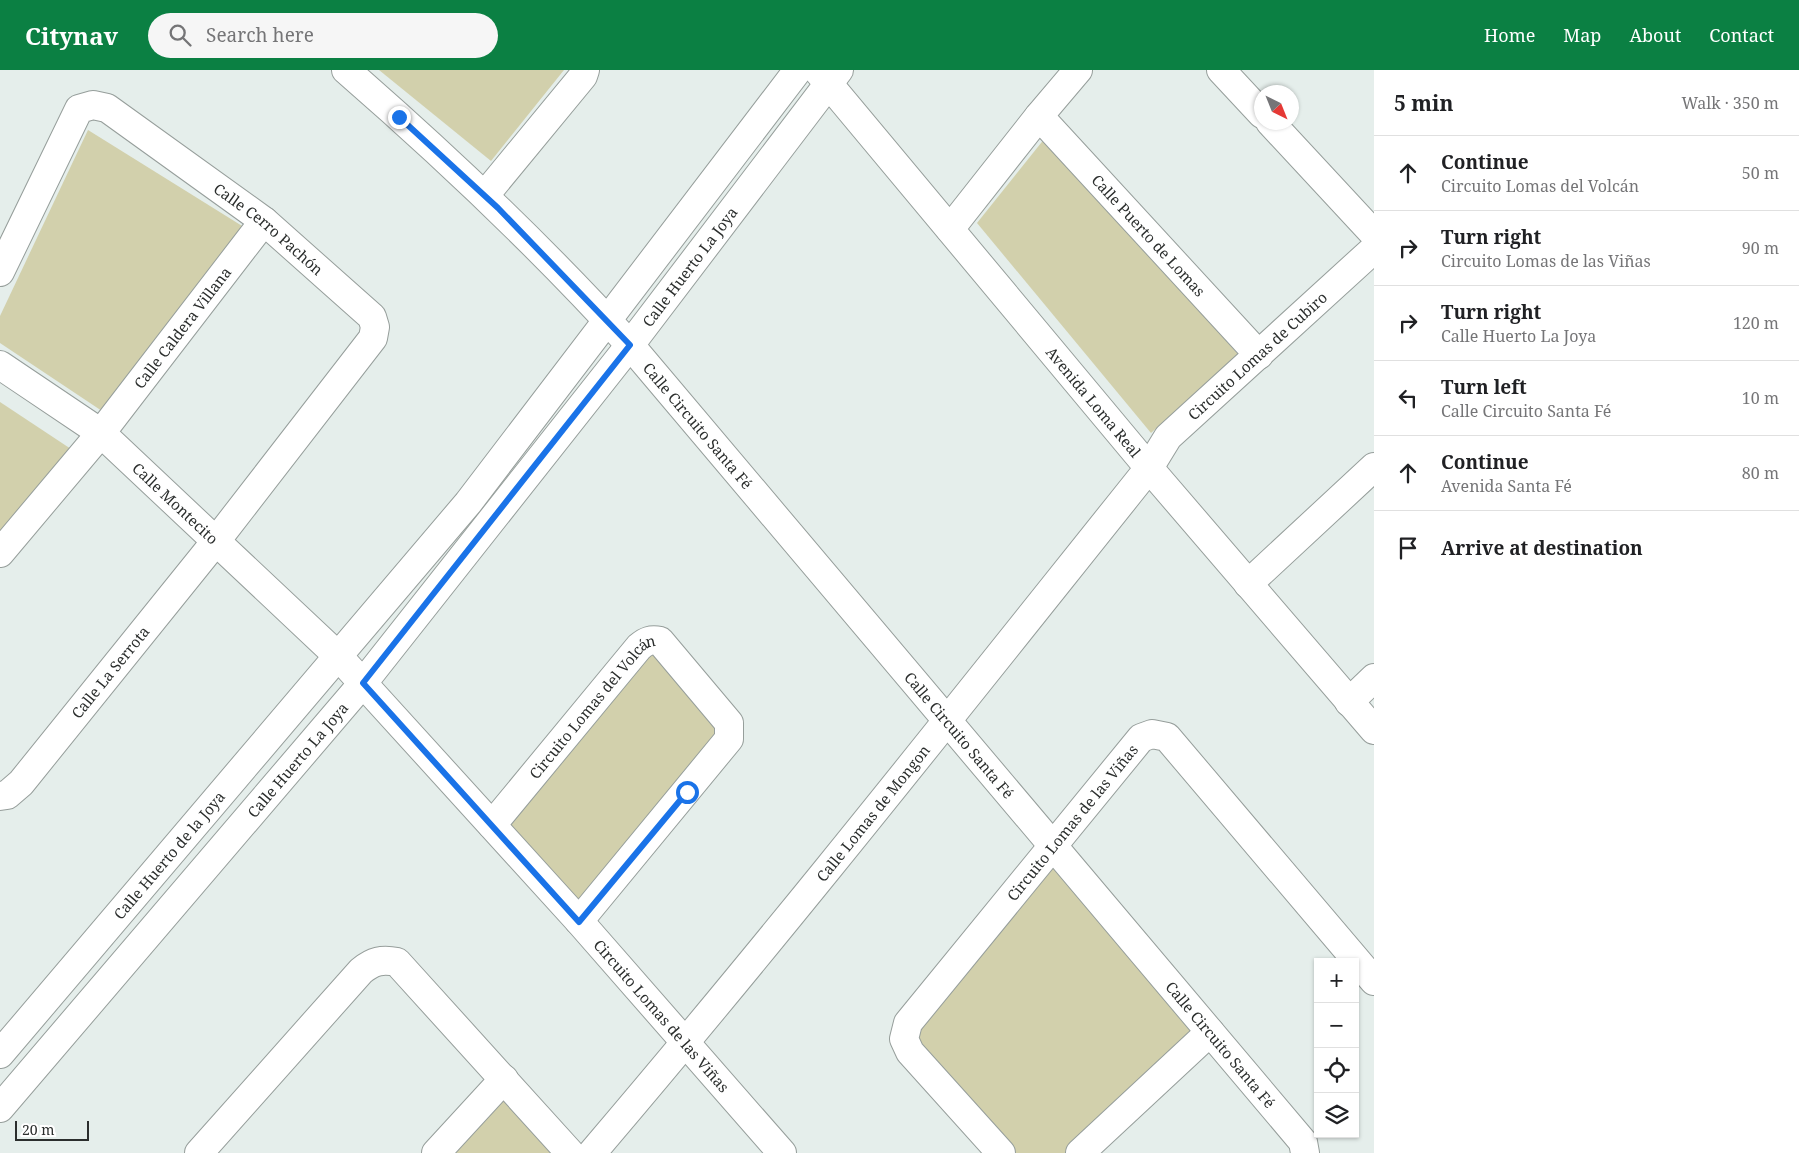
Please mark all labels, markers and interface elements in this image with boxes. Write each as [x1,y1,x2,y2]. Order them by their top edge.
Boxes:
search box [148,13,498,58]
text: Citynav [25,19,118,52]
icon: search [166,21,194,49]
text: Search here [206,22,314,48]
text: Home [1484,23,1535,47]
text: Map [1563,23,1601,47]
text: About [1629,23,1681,47]
text: Contact [1709,23,1774,47]
north arrow [1254,85,1299,130]
text: 5 min [1394,89,1453,117]
text: Walk · 350 m [1682,92,1779,114]
route end [388,106,411,129]
text: Continue [1441,149,1529,175]
icon: ahead [1394,159,1422,187]
text: 50 m [1742,162,1779,184]
street label: Calle Puerto de Lomas [1088,170,1210,301]
text: Circuito Lomas del Volcán [1441,175,1639,197]
street label: Calle Cerro Pachón [210,178,328,279]
street label: Calle Huerto La Joya [637,203,742,331]
text: Turn right [1441,224,1541,250]
icon: right [1394,234,1422,262]
text: 90 m [1742,237,1779,259]
text: Circuito Lomas de las Viñas [1441,250,1651,272]
street label: Calle Caldera Villana [129,262,235,392]
street label: Circuito Lomas de Cubiro [1183,287,1331,424]
text: Turn right [1441,299,1541,325]
icon: right [1394,309,1422,337]
text: 120 m [1733,312,1779,334]
text: Calle Huerto La Joya [1441,325,1596,347]
street label: Avenida Loma Real [1042,342,1146,461]
street label: Calle Circuito Santa Fé [639,358,757,493]
text: Turn left [1441,374,1527,400]
icon: left [1394,384,1422,412]
text: 10 m [1742,387,1779,409]
text: Calle Circuito Santa Fé [1441,400,1611,422]
text: Continue [1441,449,1529,475]
street label: Calle Montecito [128,458,223,548]
icon: ahead [1394,459,1422,487]
text: 80 m [1742,462,1779,484]
text: Avenida Santa Fé [1441,475,1572,497]
icon: arrive [1394,534,1422,562]
text: Arrive at destination [1441,535,1643,561]
street label: Calle La Serrota [67,622,153,722]
street label: Circuito Lomas del Volcán [524,630,657,783]
street label: Calle Circuito Santa Fé [900,667,1019,803]
street label: Calle Huerto La Joya [243,698,352,822]
street label: Calle Lomas de Mongon [812,740,934,886]
street label: Circuito Lomas de las Viñas [1002,740,1142,905]
route start [676,781,699,804]
street label: Calle Huerto de la Joya [109,787,229,923]
street label: Circuito Lomas de las Viñas [589,935,734,1096]
map controls [1314,958,1359,1138]
button: + [1314,958,1359,1003]
street label: Calle Circuito Santa Fé [1161,977,1280,1112]
button: − [1314,1003,1359,1048]
button: locate [1314,1048,1359,1093]
button: layers [1314,1093,1359,1138]
scale bar [15,1118,89,1141]
text: 20 m [22,1120,55,1139]

